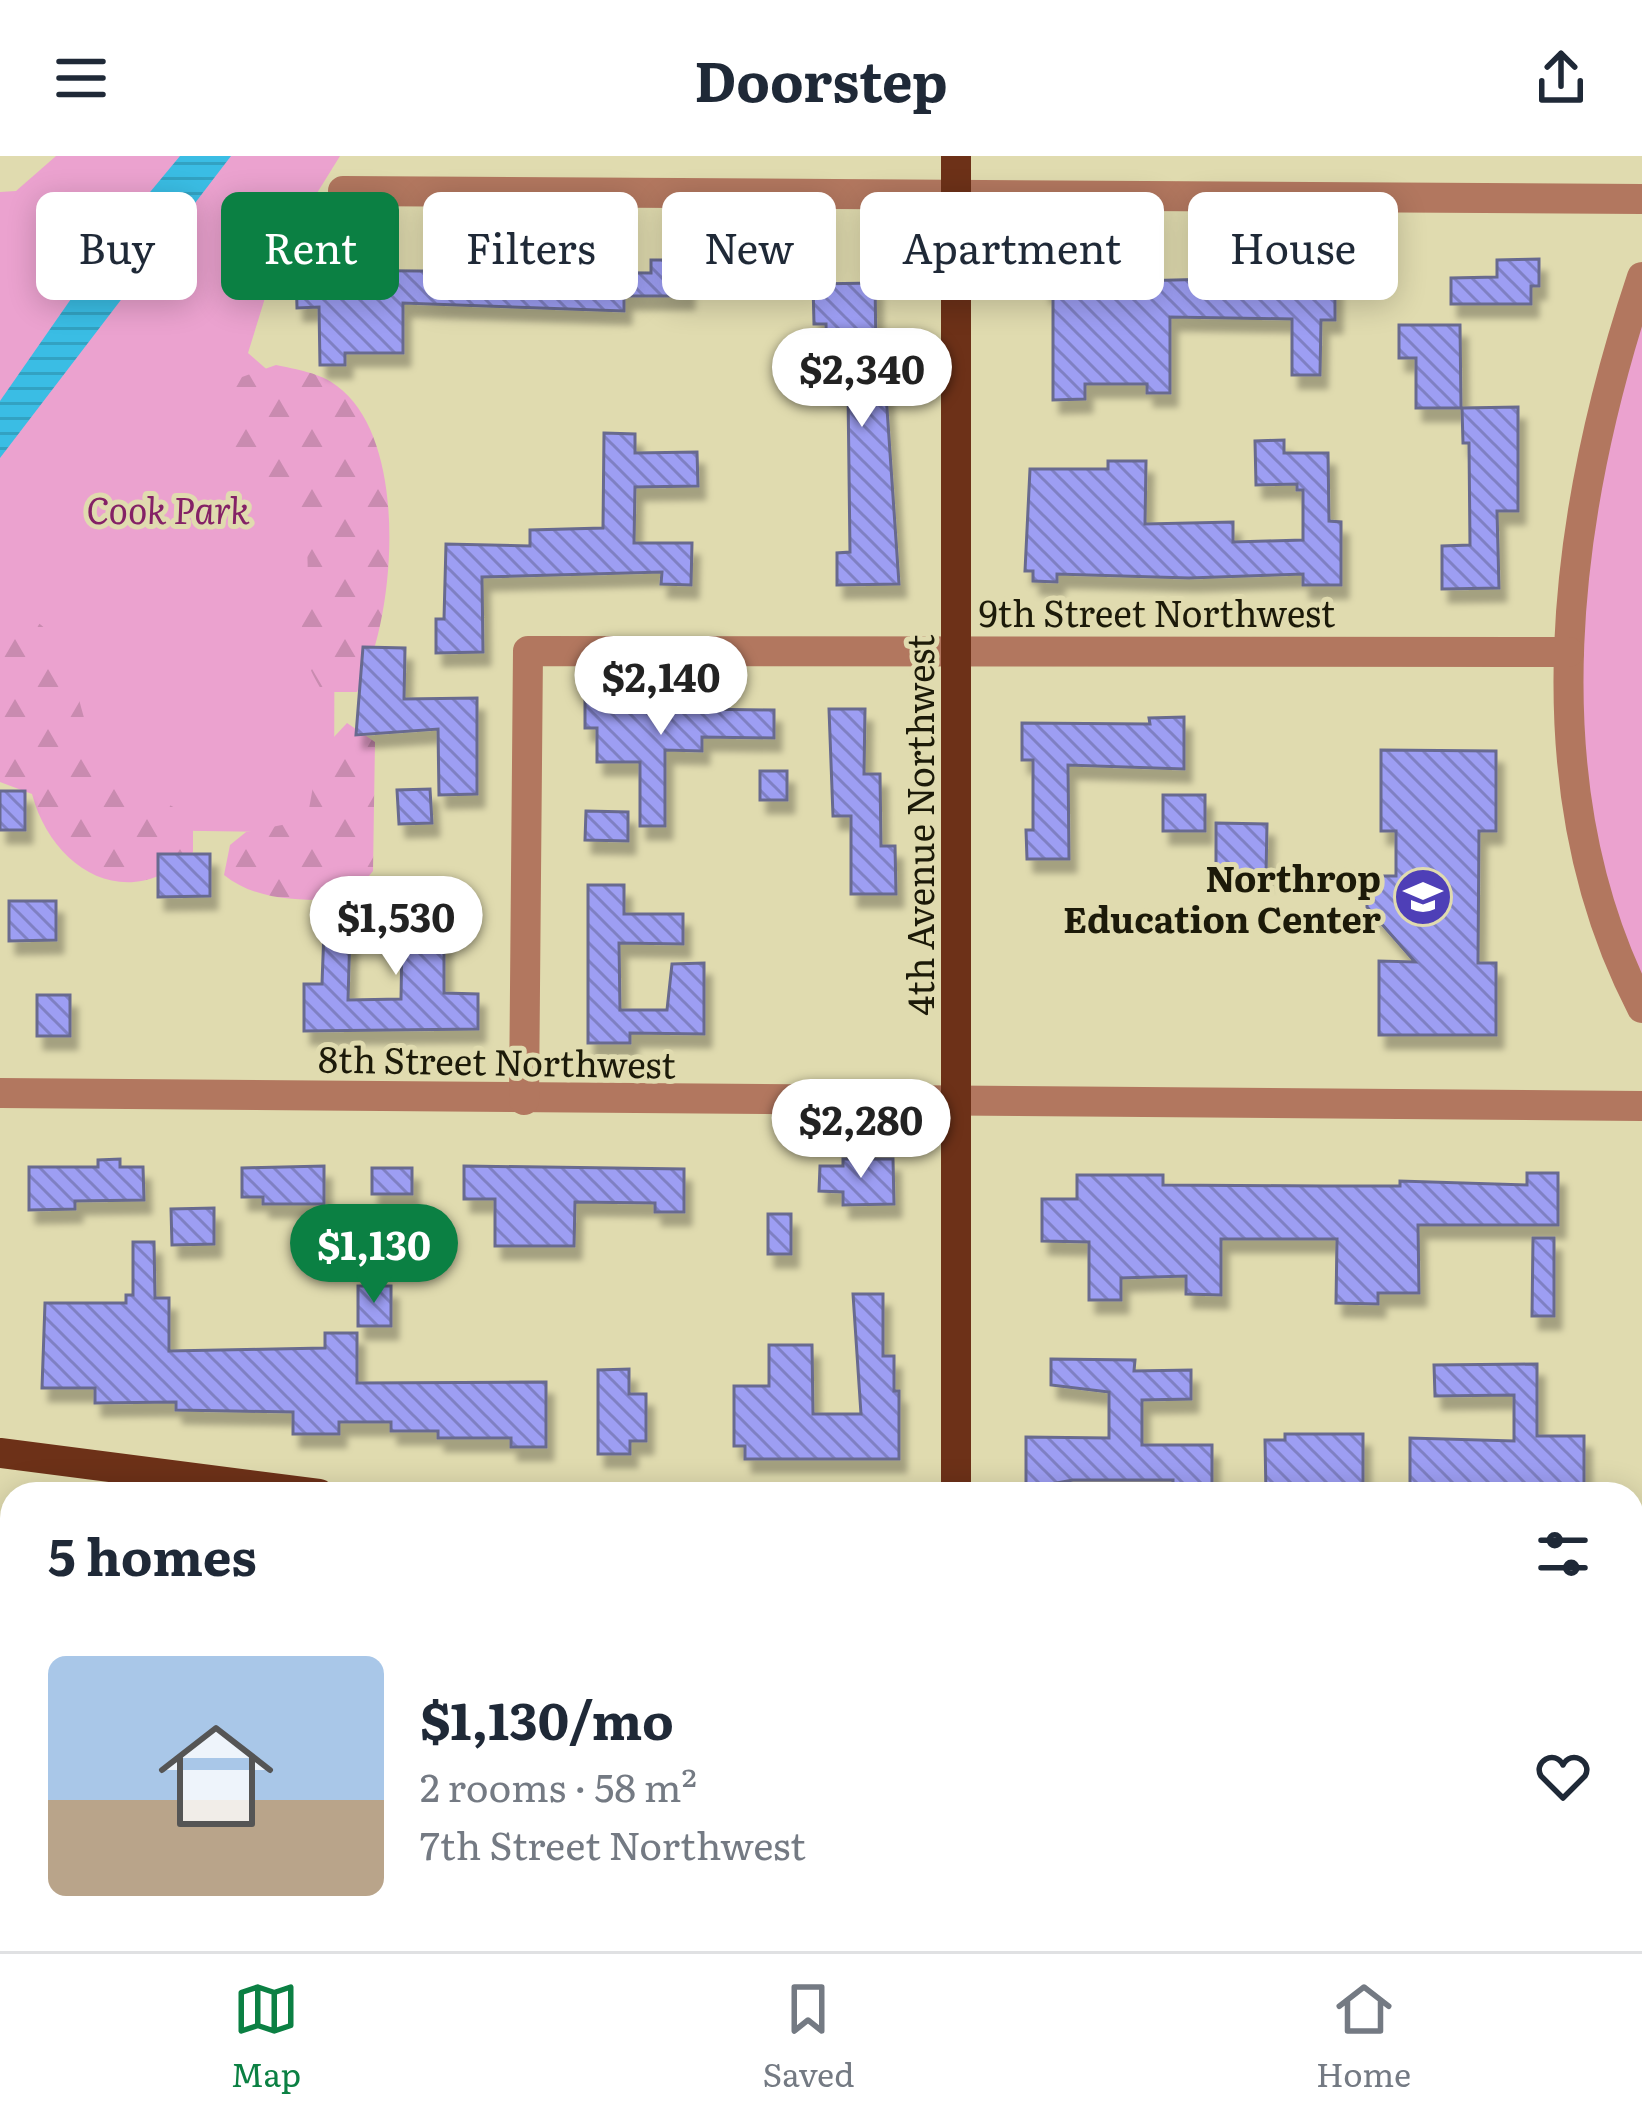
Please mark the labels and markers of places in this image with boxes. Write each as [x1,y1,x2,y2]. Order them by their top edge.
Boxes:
pin: $2,340 [764,328,960,430]
pin: $2,140 [563,636,759,738]
place label: Northrop Education Center [1063,850,1381,944]
school or university icon: Northrop Education Center [1392,866,1454,928]
pin: $1,530 [298,876,494,978]
pin: $2,280 [763,1079,959,1181]
pin: $1,130 [276,1204,472,1306]

